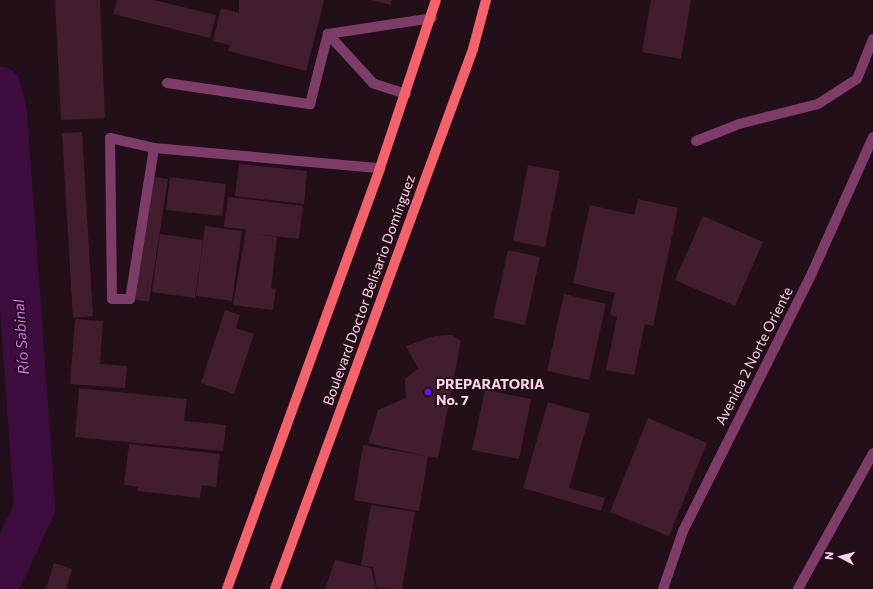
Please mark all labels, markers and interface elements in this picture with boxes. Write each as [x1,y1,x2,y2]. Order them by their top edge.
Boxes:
street label: Boulevard Doctor Belisario Domínguez [319,172,419,408]
street label: Avenida 2 Norte Oriente [712,284,796,428]
water label: Río Sabinal [9,299,33,375]
place label: PREPARATORIA No. 7 [436,376,544,408]
marker: PREPARATORIA No. 7 [423,387,433,397]
north arrow [821,537,861,577]
text: N [822,551,835,560]

